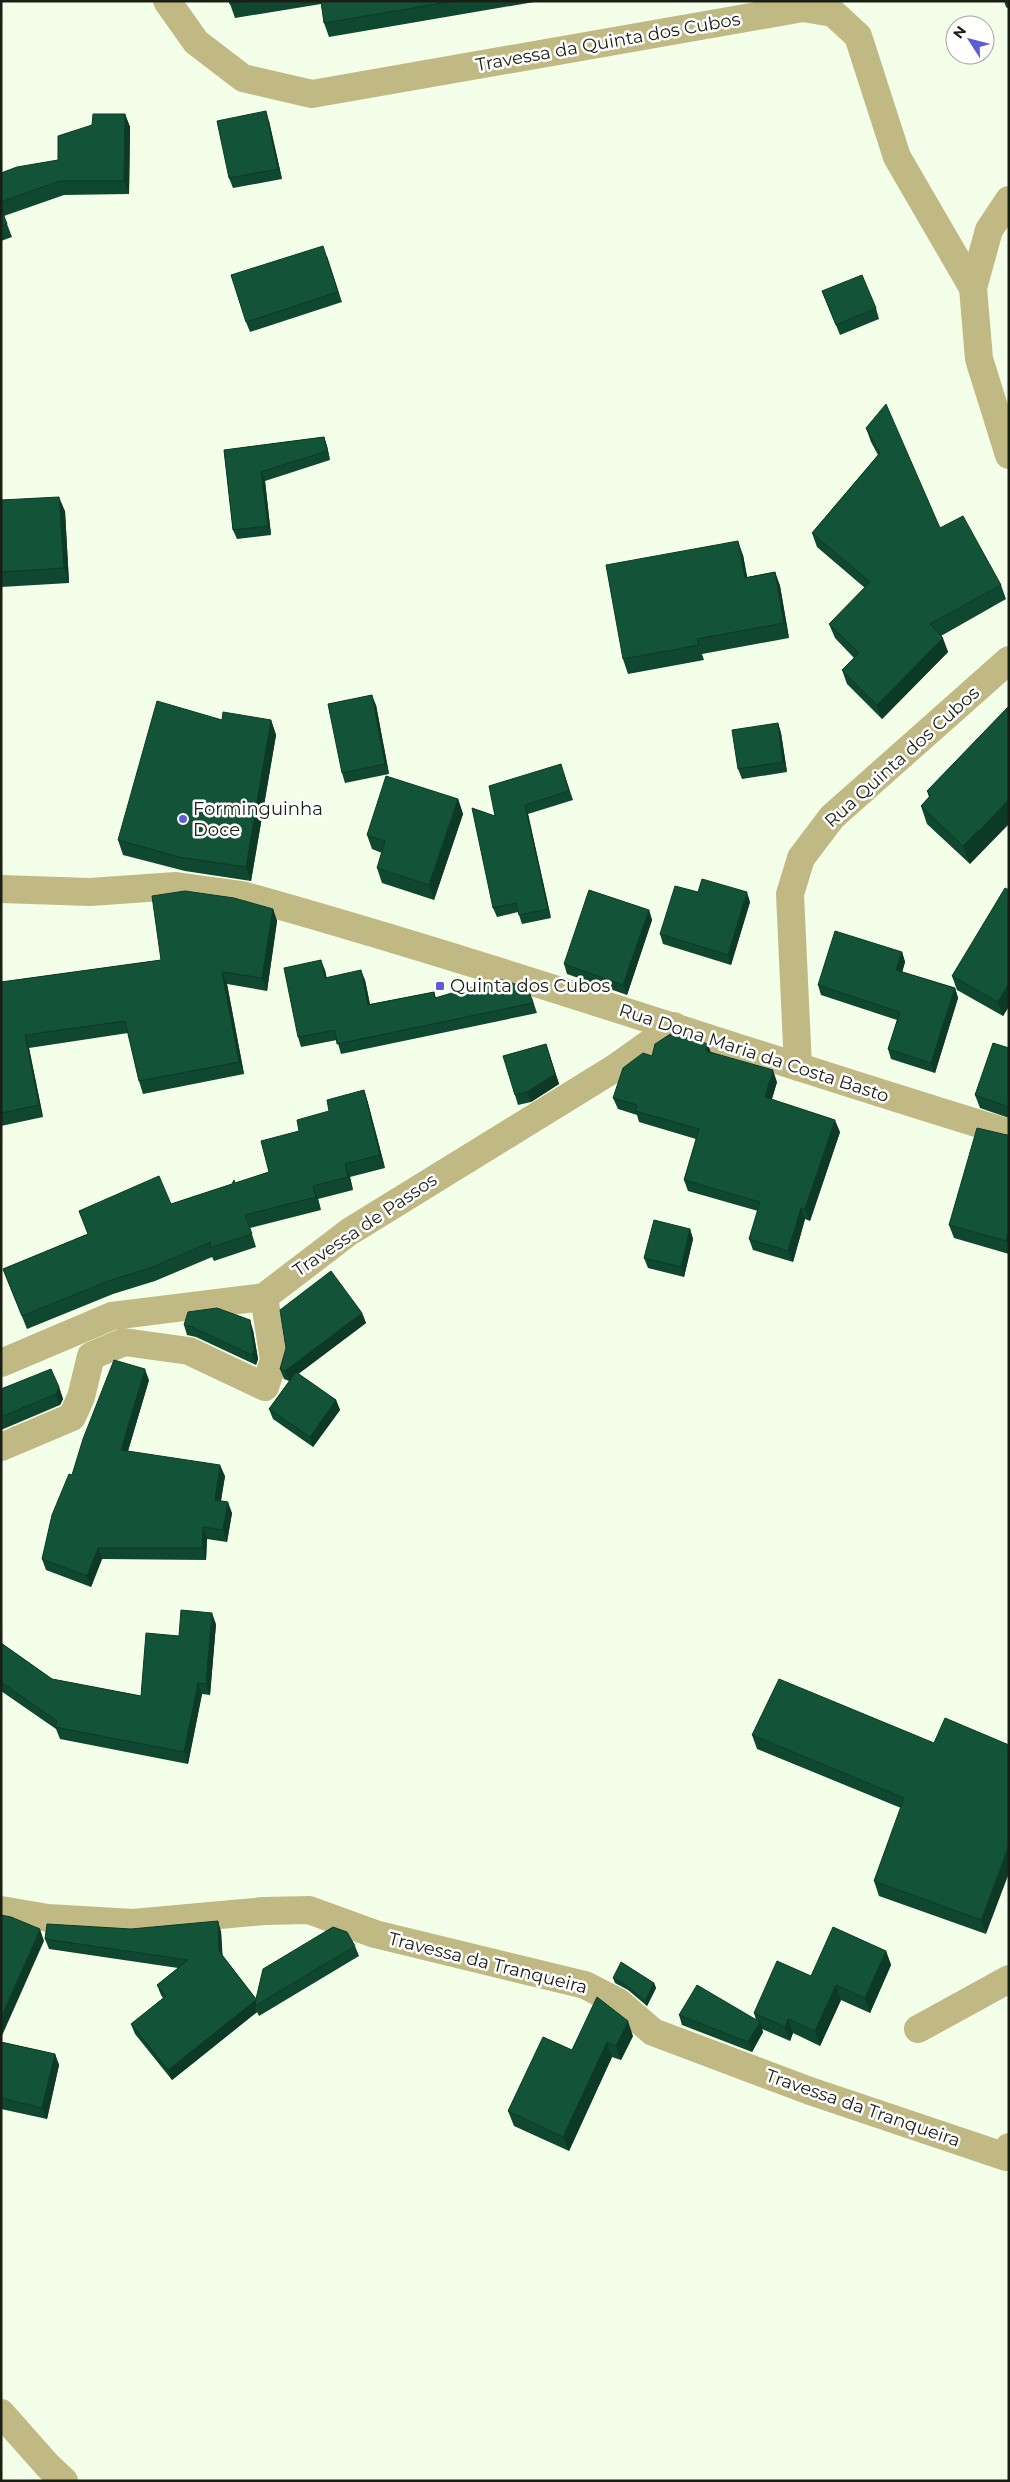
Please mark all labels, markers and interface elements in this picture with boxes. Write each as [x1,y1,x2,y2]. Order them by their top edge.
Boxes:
street label: Travessa da Quinta dos Cubos [474,8,742,76]
north arrow [945,15,995,65]
text: N [949,22,970,42]
street label: Rua Quinta dos Cubos [820,682,984,832]
place label: Forminguinha Doce [193,798,323,841]
marker: Forminguinha Doce [177,813,189,825]
place label: Quinta dos Cubos [450,975,611,997]
marker: Quinta dos Cubos [434,980,446,992]
street label: Rua Dona Maria da Costa Basto [616,999,892,1107]
street label: Travessa de Passos [289,1169,441,1281]
street label: Travessa da Tranqueira [386,1928,590,1998]
street label: Travessa da Tranqueira [763,2064,963,2152]

